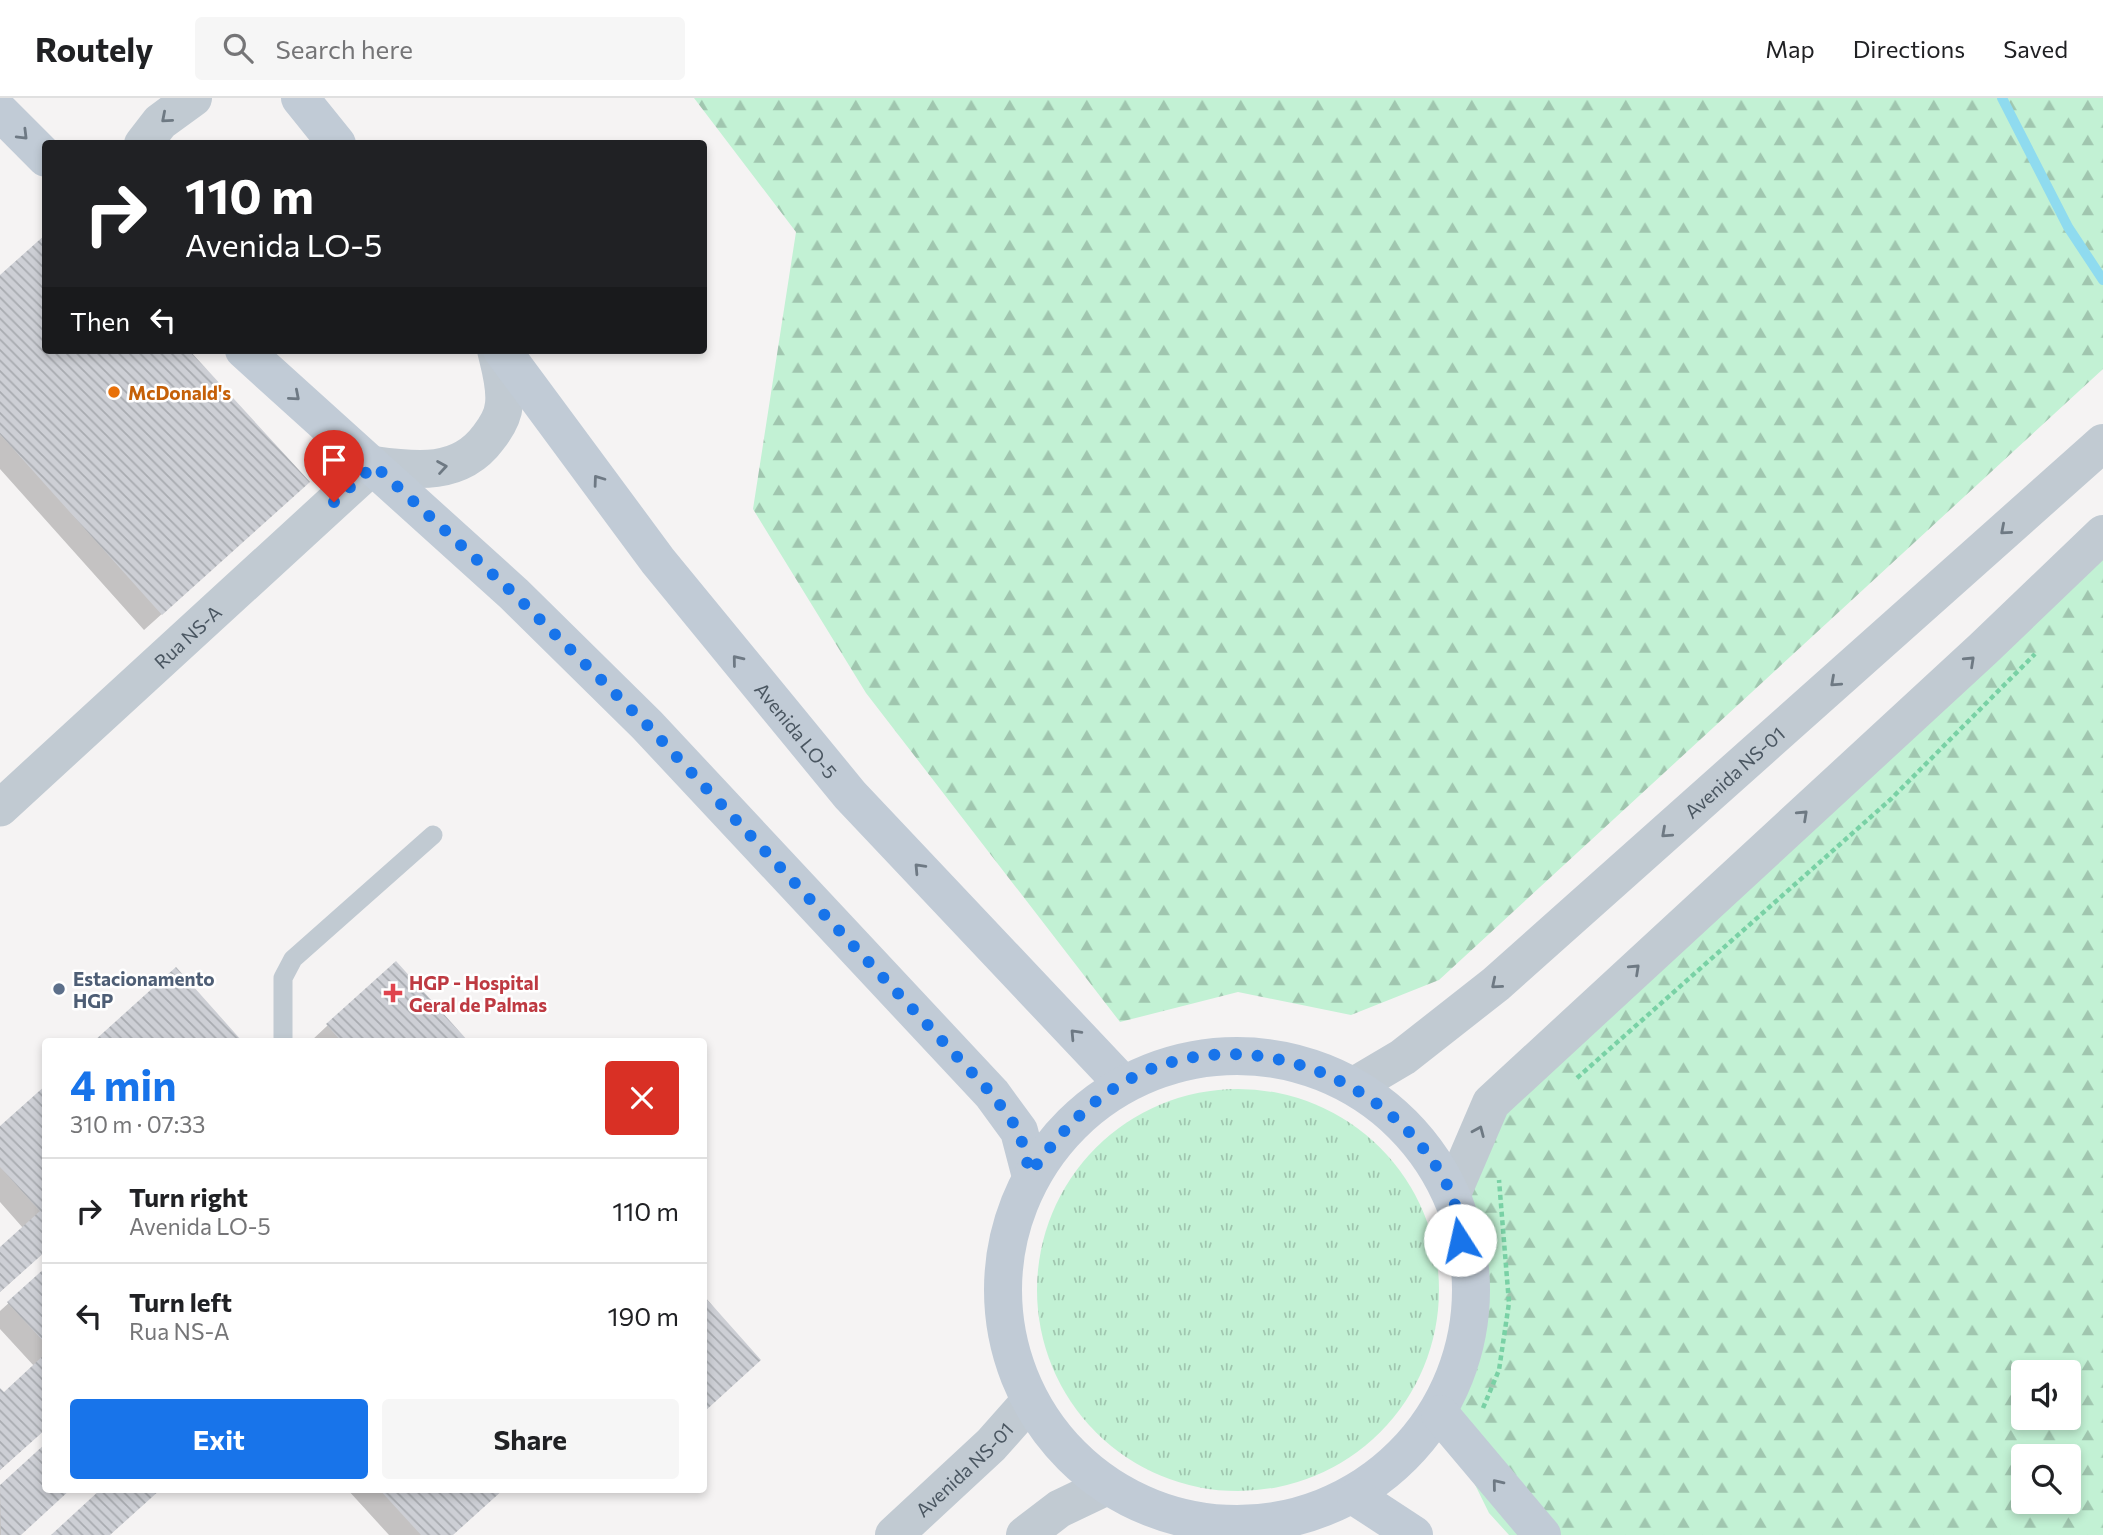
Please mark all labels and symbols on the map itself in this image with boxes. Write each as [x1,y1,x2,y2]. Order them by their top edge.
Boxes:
one-way arrow [161,110,174,122]
one-way arrow [14,127,27,140]
place label: McDonald's [128,381,231,404]
marker: McDonald's [106,384,122,400]
one-way arrow [286,388,299,400]
pin [304,430,364,502]
one-way arrow [436,460,448,475]
one-way arrow [594,475,606,488]
one-way arrow [2001,522,2014,535]
street label: Rua NS-A [149,600,226,673]
one-way arrow [733,656,745,669]
one-way arrow [1962,657,1975,669]
one-way arrow [1830,673,1843,686]
street label: Avenida LO-5 [751,677,843,783]
street label: Avenida NS-01 [1679,721,1789,822]
one-way arrow [1795,811,1808,823]
one-way arrow [1661,825,1674,837]
one-way arrow [914,863,927,876]
one-way arrow [1627,965,1640,978]
place label: Estacionamento HGP [73,967,215,1012]
place label: HGP - Hospital Geral de Palmas [409,971,547,1016]
one-way arrow [1491,976,1503,989]
marker: Estacionamento HGP [51,981,67,997]
marker: HGP - Hospital Geral de Palmas [383,983,403,1003]
one-way arrow [1071,1029,1083,1042]
one-way arrow [1471,1126,1485,1138]
position arrow [1423,1203,1497,1277]
street label: Avenida NS-01 [910,1417,1017,1521]
one-way arrow [1493,1479,1505,1492]

